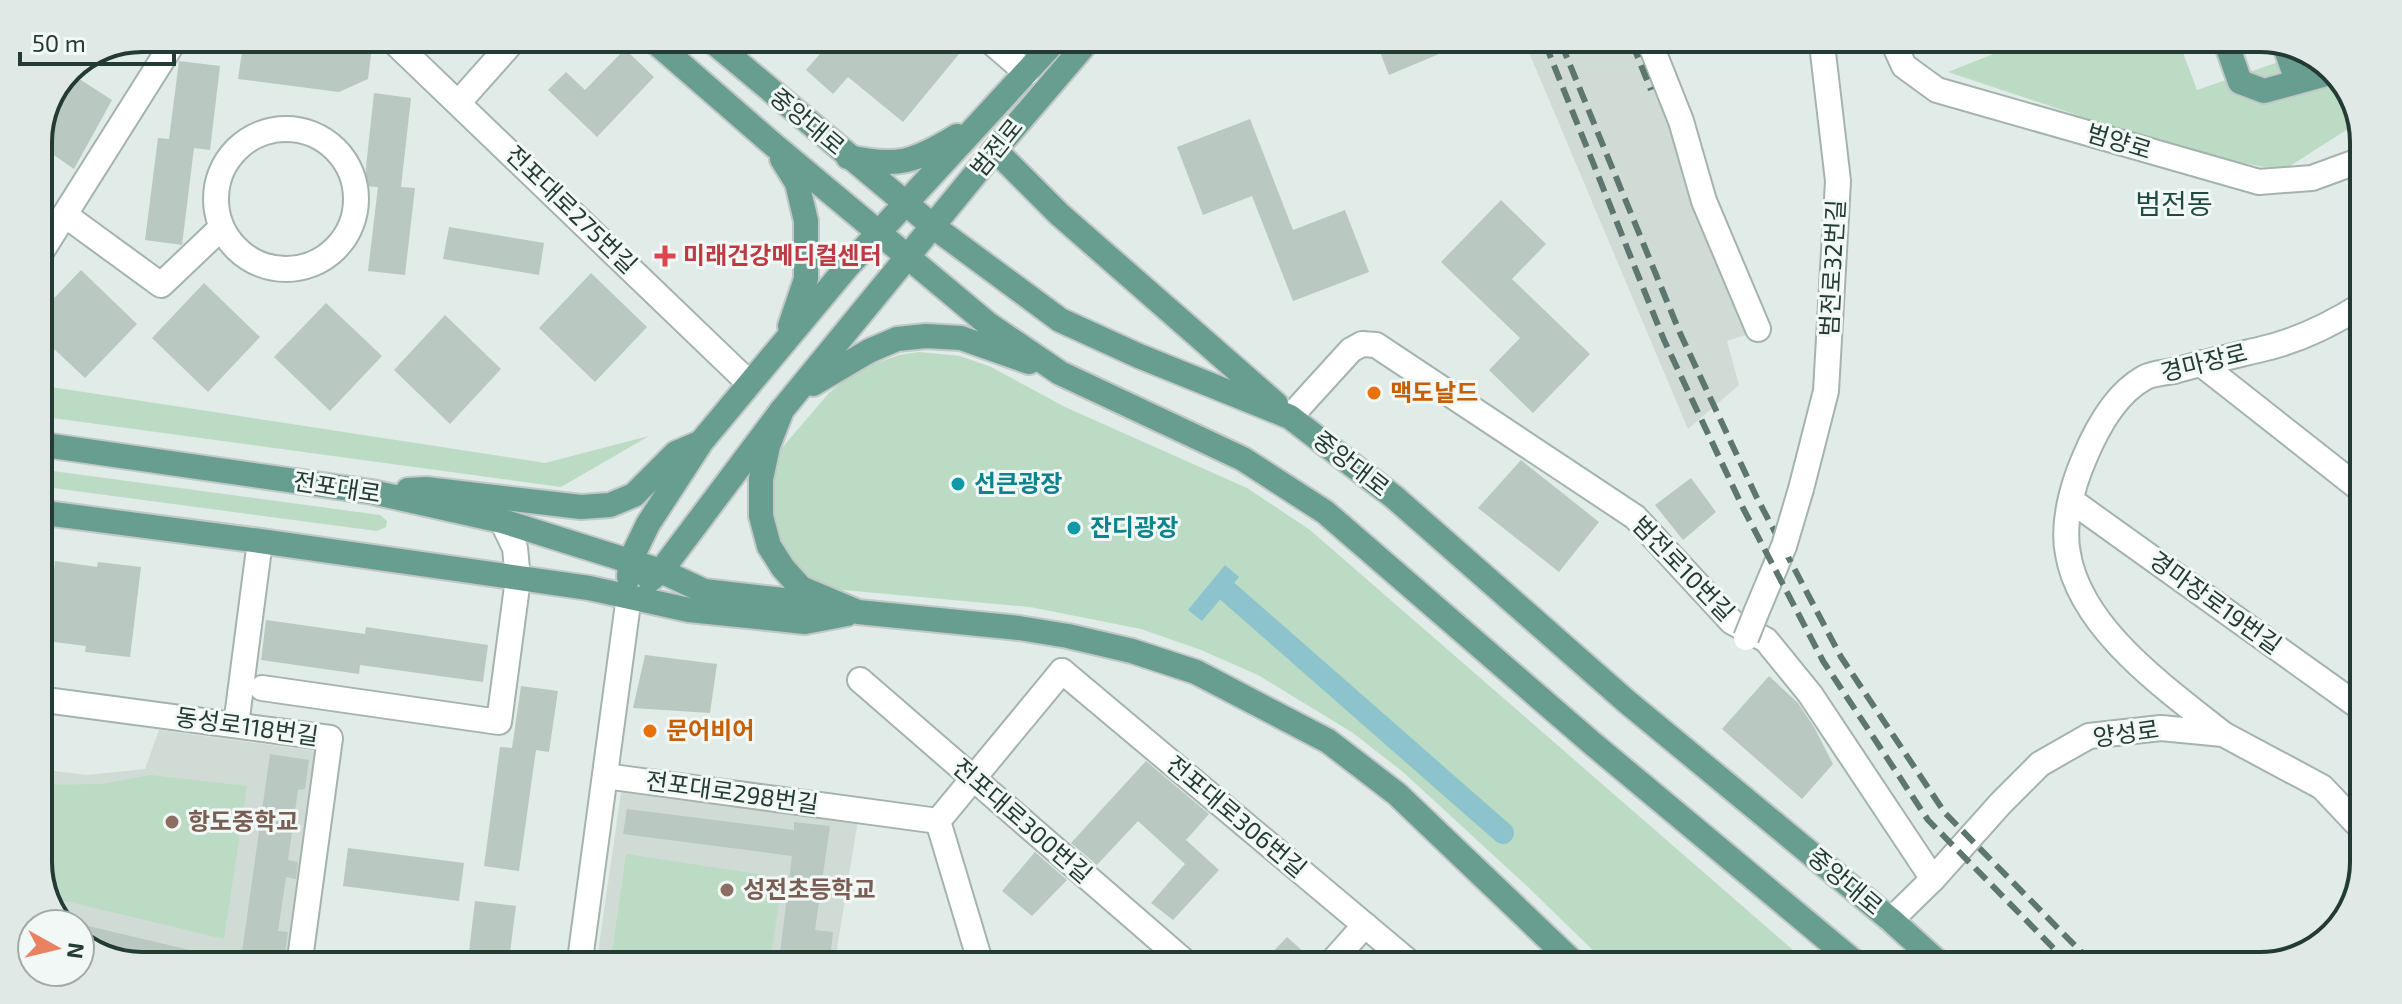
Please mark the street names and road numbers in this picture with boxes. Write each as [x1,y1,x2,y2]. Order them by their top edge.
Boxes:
street label: 중앙대로 [765,81,851,160]
street label: 범전로 [964,112,1028,182]
street label: 범양로 [2084,117,2155,164]
street label: 전포대로275번길 [500,139,644,279]
street label: 범전로32번길 [1813,199,1850,337]
street label: 경마장로 [2157,337,2250,386]
street label: 중앙대로 [1308,424,1396,501]
street label: 전포대로 [291,465,383,508]
street label: 범전로10번길 [1627,510,1741,626]
street label: 경마장로19번길 [2144,544,2287,659]
street label: 동성로118번길 [174,701,321,750]
street label: 양성로 [2091,714,2161,751]
street label: 전포대로306번길 [1161,749,1313,883]
street label: 전포대로300번길 [948,752,1098,888]
street label: 전포대로298번길 [644,765,821,818]
street label: 중앙대로 [1803,841,1889,920]

